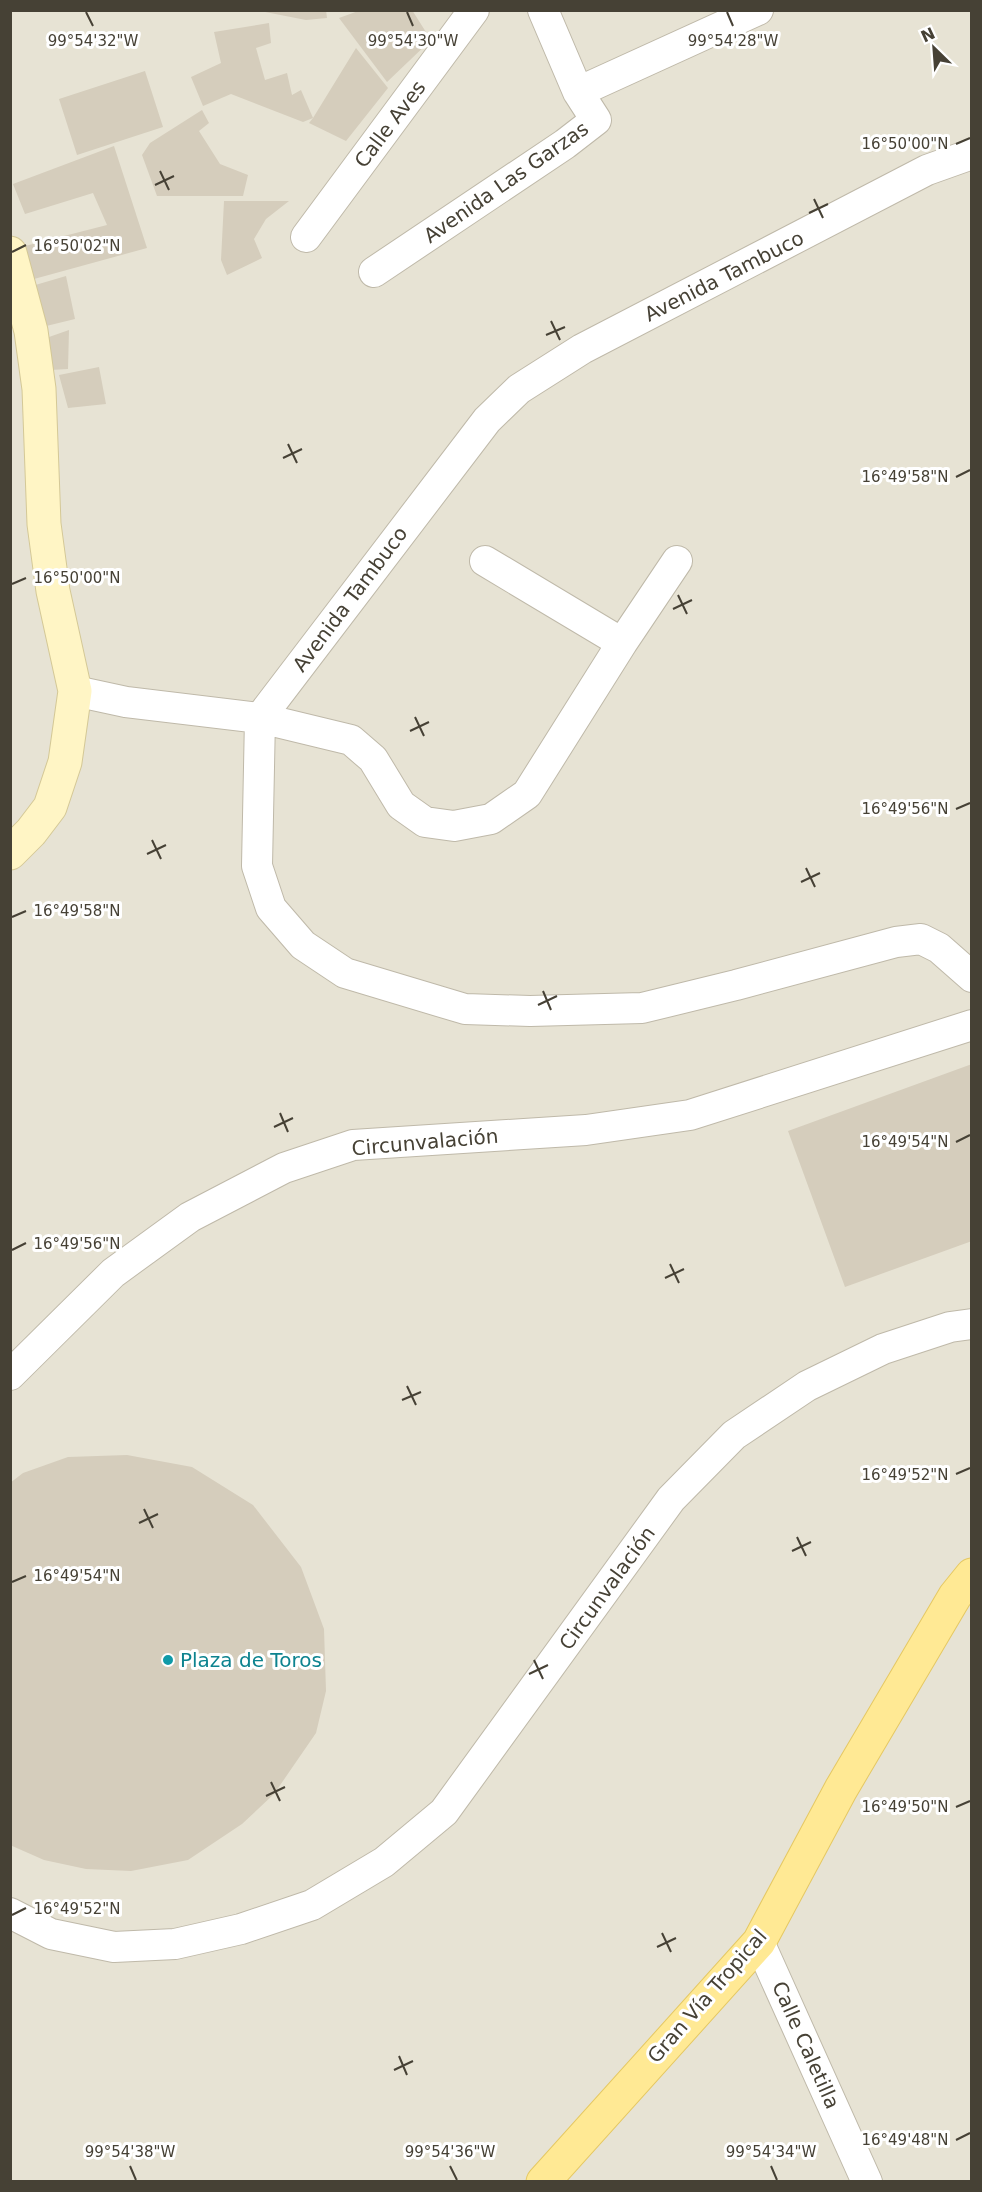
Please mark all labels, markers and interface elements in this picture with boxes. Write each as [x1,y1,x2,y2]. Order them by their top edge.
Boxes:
north arrow [904,18,964,78]
text: N [918,23,938,46]
text: 99°54'32"W [48,32,138,50]
text: 99°54'30"W [368,32,458,50]
text: 99°54'28"W [688,32,778,50]
street label: Calle Aves [349,76,431,172]
street label: Avenida Las Garzas [419,116,593,248]
text: 16°50'00"N [861,135,949,153]
street label: Avenida Tambuco [640,225,808,327]
text: 16°50'02"N [33,237,121,255]
text: 16°49'58"N [861,468,949,486]
street label: Avenida Tambuco [288,522,412,676]
text: 16°50'00"N [33,569,121,587]
text: 16°49'56"N [861,800,949,818]
text: 16°49'58"N [33,902,121,920]
street label: Circunvalación [351,1124,499,1160]
text: 16°49'54"N [861,1133,949,1151]
text: 16°49'56"N [33,1235,121,1253]
text: 16°49'52"N [861,1466,949,1484]
street label: Circunvalación [554,1521,660,1655]
text: 16°49'54"N [33,1567,121,1585]
place label: Plaza de Toros [180,1648,322,1672]
marker: Plaza de Toros [161,1653,175,1667]
text: 16°49'50"N [861,1798,949,1816]
text: 16°49'52"N [33,1900,121,1918]
street label: Gran Vía Tropical [642,1924,772,2068]
street label: Calle Caletilla [767,1978,845,2112]
text: 16°49'48"N [861,2131,949,2149]
text: 99°54'38"W [85,2143,175,2161]
text: 99°54'36"W [405,2143,495,2161]
text: 99°54'34"W [726,2143,816,2161]

